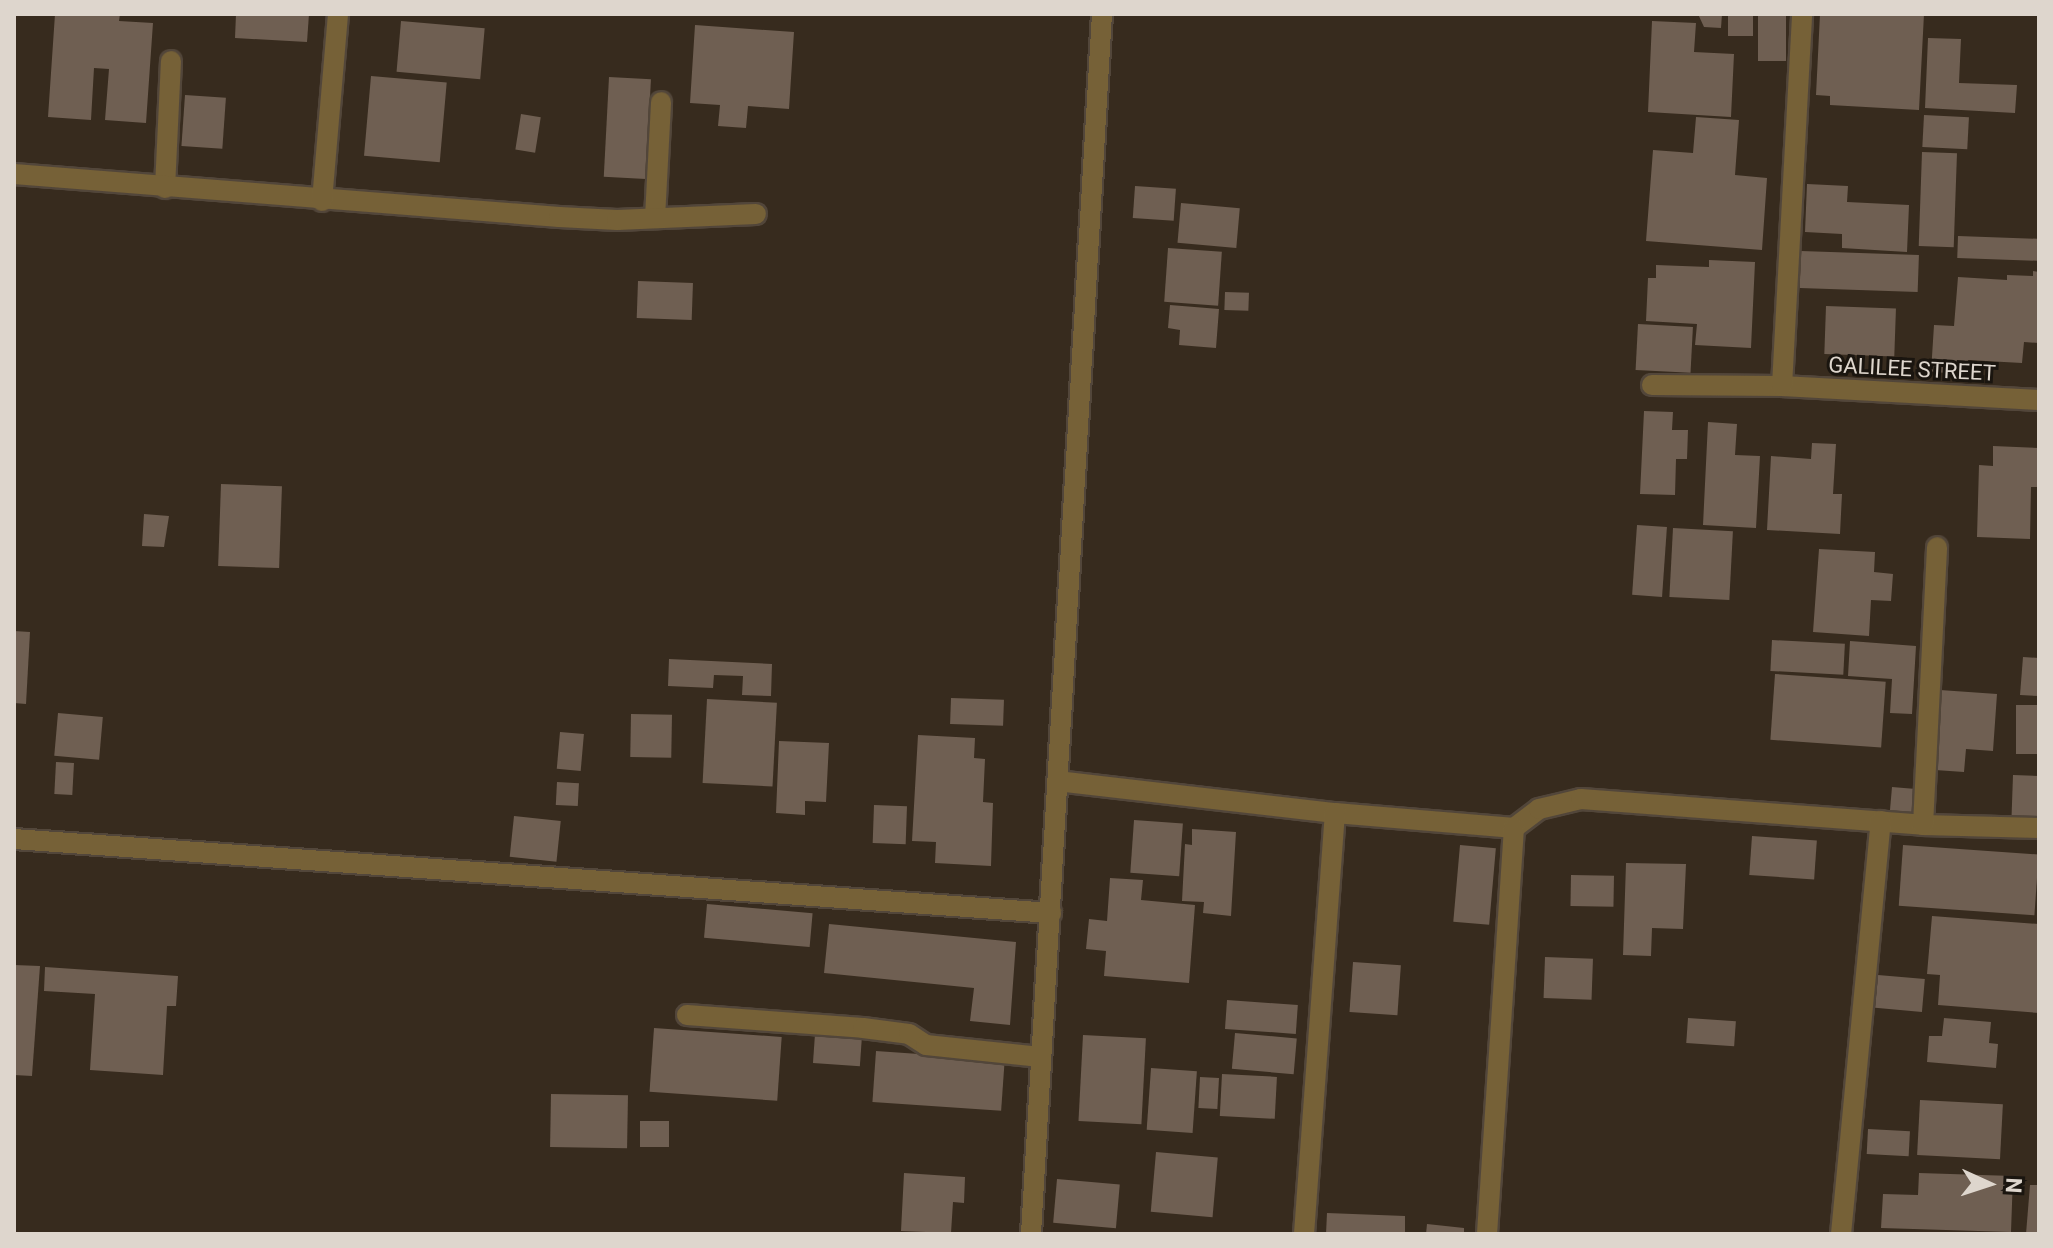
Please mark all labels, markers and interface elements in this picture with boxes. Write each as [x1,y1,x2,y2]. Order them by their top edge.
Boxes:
street label: GALILEE STREET [1828,351,1996,387]
north arrow [1949,1144,2029,1224]
text: N [2001,1177,2026,1194]

